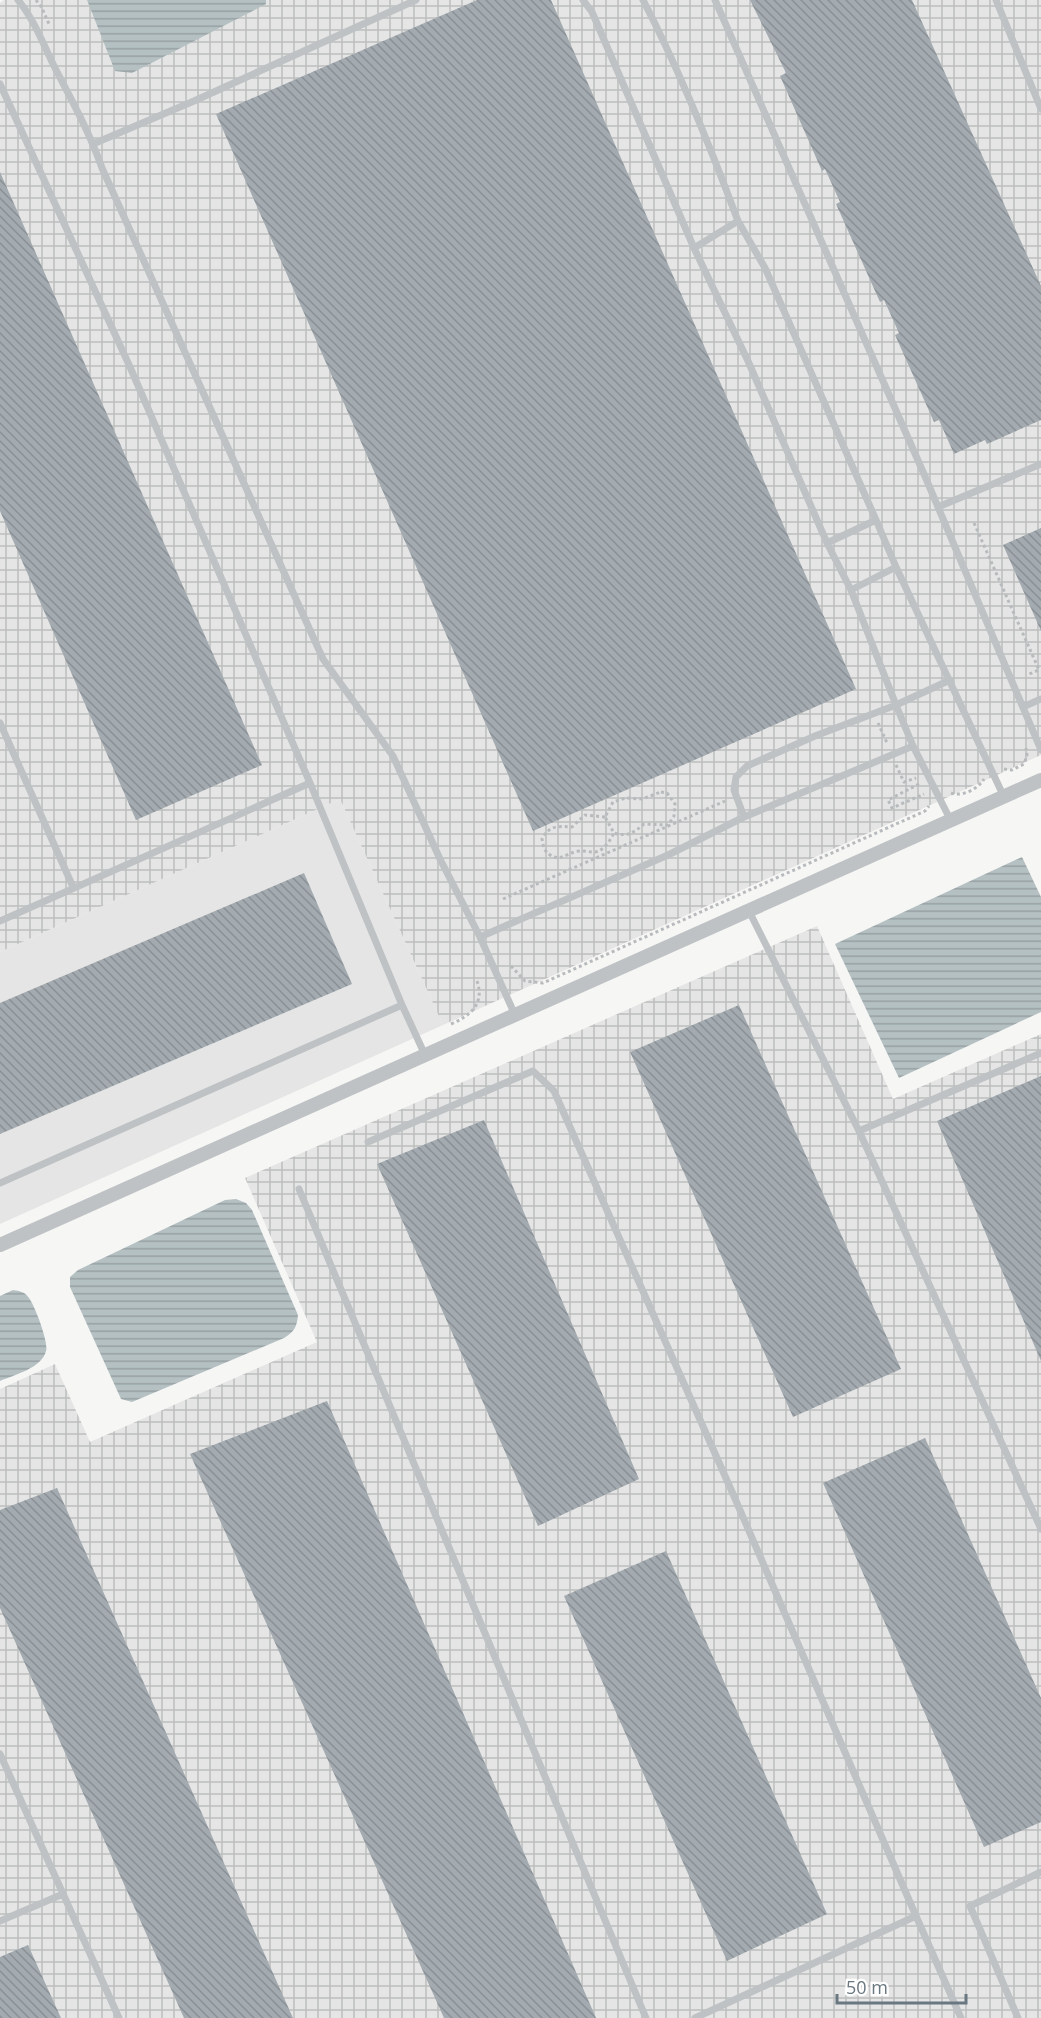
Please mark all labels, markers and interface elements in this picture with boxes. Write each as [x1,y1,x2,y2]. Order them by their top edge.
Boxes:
scale bar [837,1967,966,2005]
text: 50 m [846,1975,888,1999]

